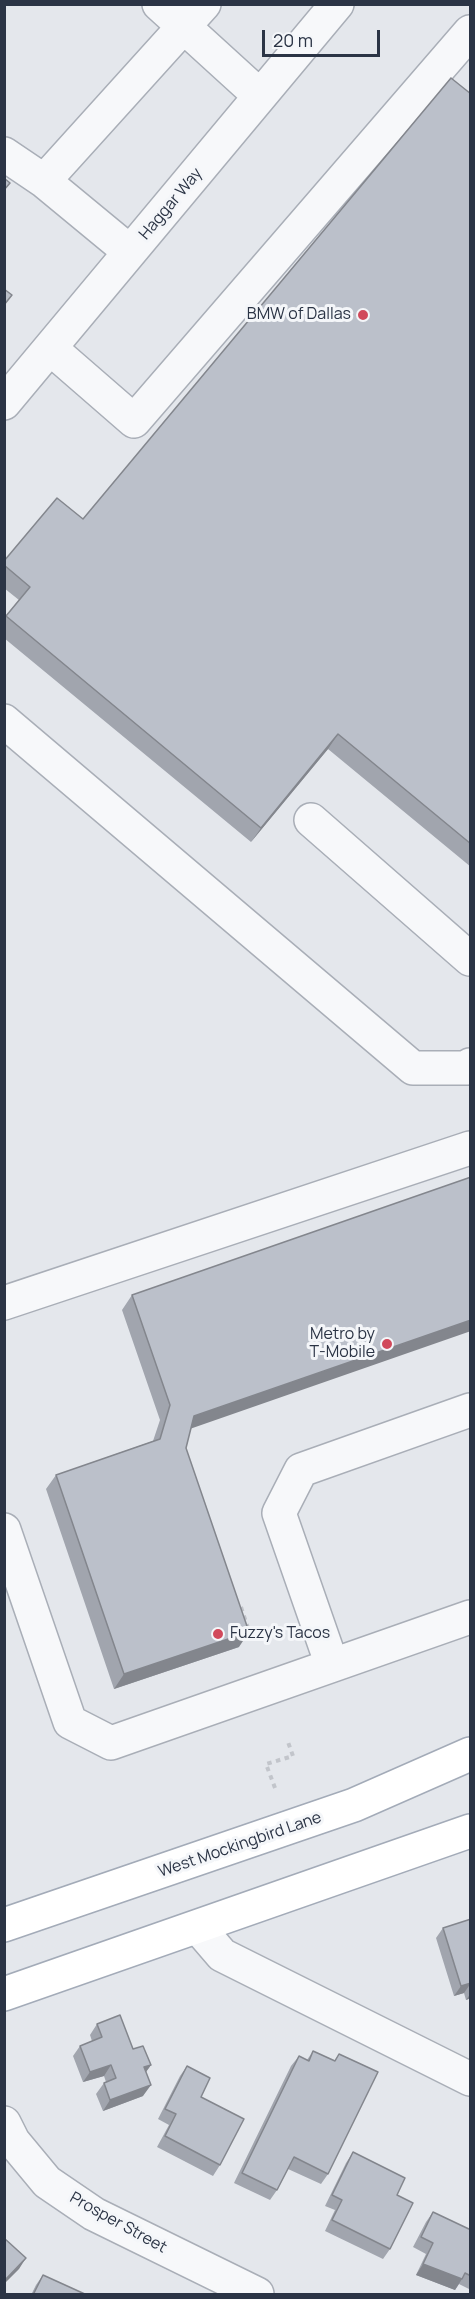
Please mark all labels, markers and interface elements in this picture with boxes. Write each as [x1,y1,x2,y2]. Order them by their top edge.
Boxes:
scale bar [265,18,384,56]
text: 20 m [273,28,313,52]
street label: Haggar Way [135,164,207,244]
place label: BMW of Dallas [247,305,351,325]
marker: BMW of Dallas [356,308,370,322]
place label: Metro by T-Mobile [310,1325,375,1363]
marker: Metro by T-Mobile [380,1337,394,1351]
place label: Fuzzy's Tacos [230,1624,330,1644]
marker: Fuzzy's Tacos [211,1627,225,1641]
street label: West Mockingbird Lane [156,1808,324,1882]
street label: Prosper Street [66,2188,170,2258]

